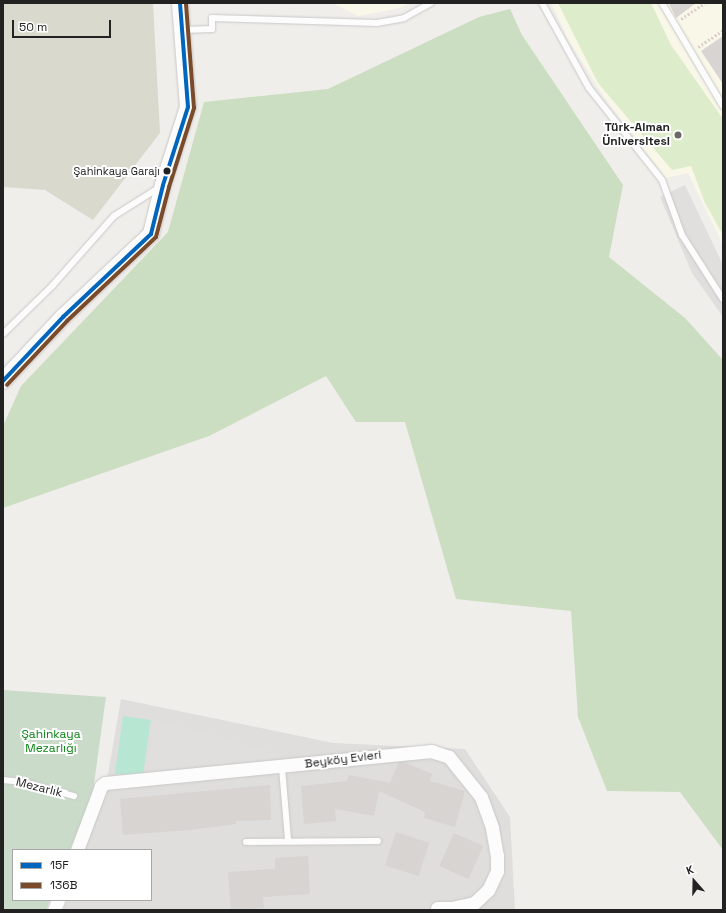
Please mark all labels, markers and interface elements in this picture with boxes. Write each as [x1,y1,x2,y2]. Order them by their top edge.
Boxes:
scale bar [14,12,113,38]
text: 50 m [19,19,47,35]
place label: Türk-Alman Üniversitesi [602,121,670,149]
marker: Türk-Alman Üniversitesi [673,130,683,140]
place label: Şahinkaya Garajı [74,164,160,178]
marker: Şahinkaya Garajı [162,166,172,176]
park label: Şahinkaya Mezarlığı [21,728,81,756]
street label: Beyköy Evleri [304,748,382,772]
street label: Mezarlık [14,775,64,801]
legend [12,849,152,901]
text: 15F [50,857,69,873]
north arrow [674,861,714,901]
text: K [684,862,696,877]
text: 136B [50,877,78,893]

